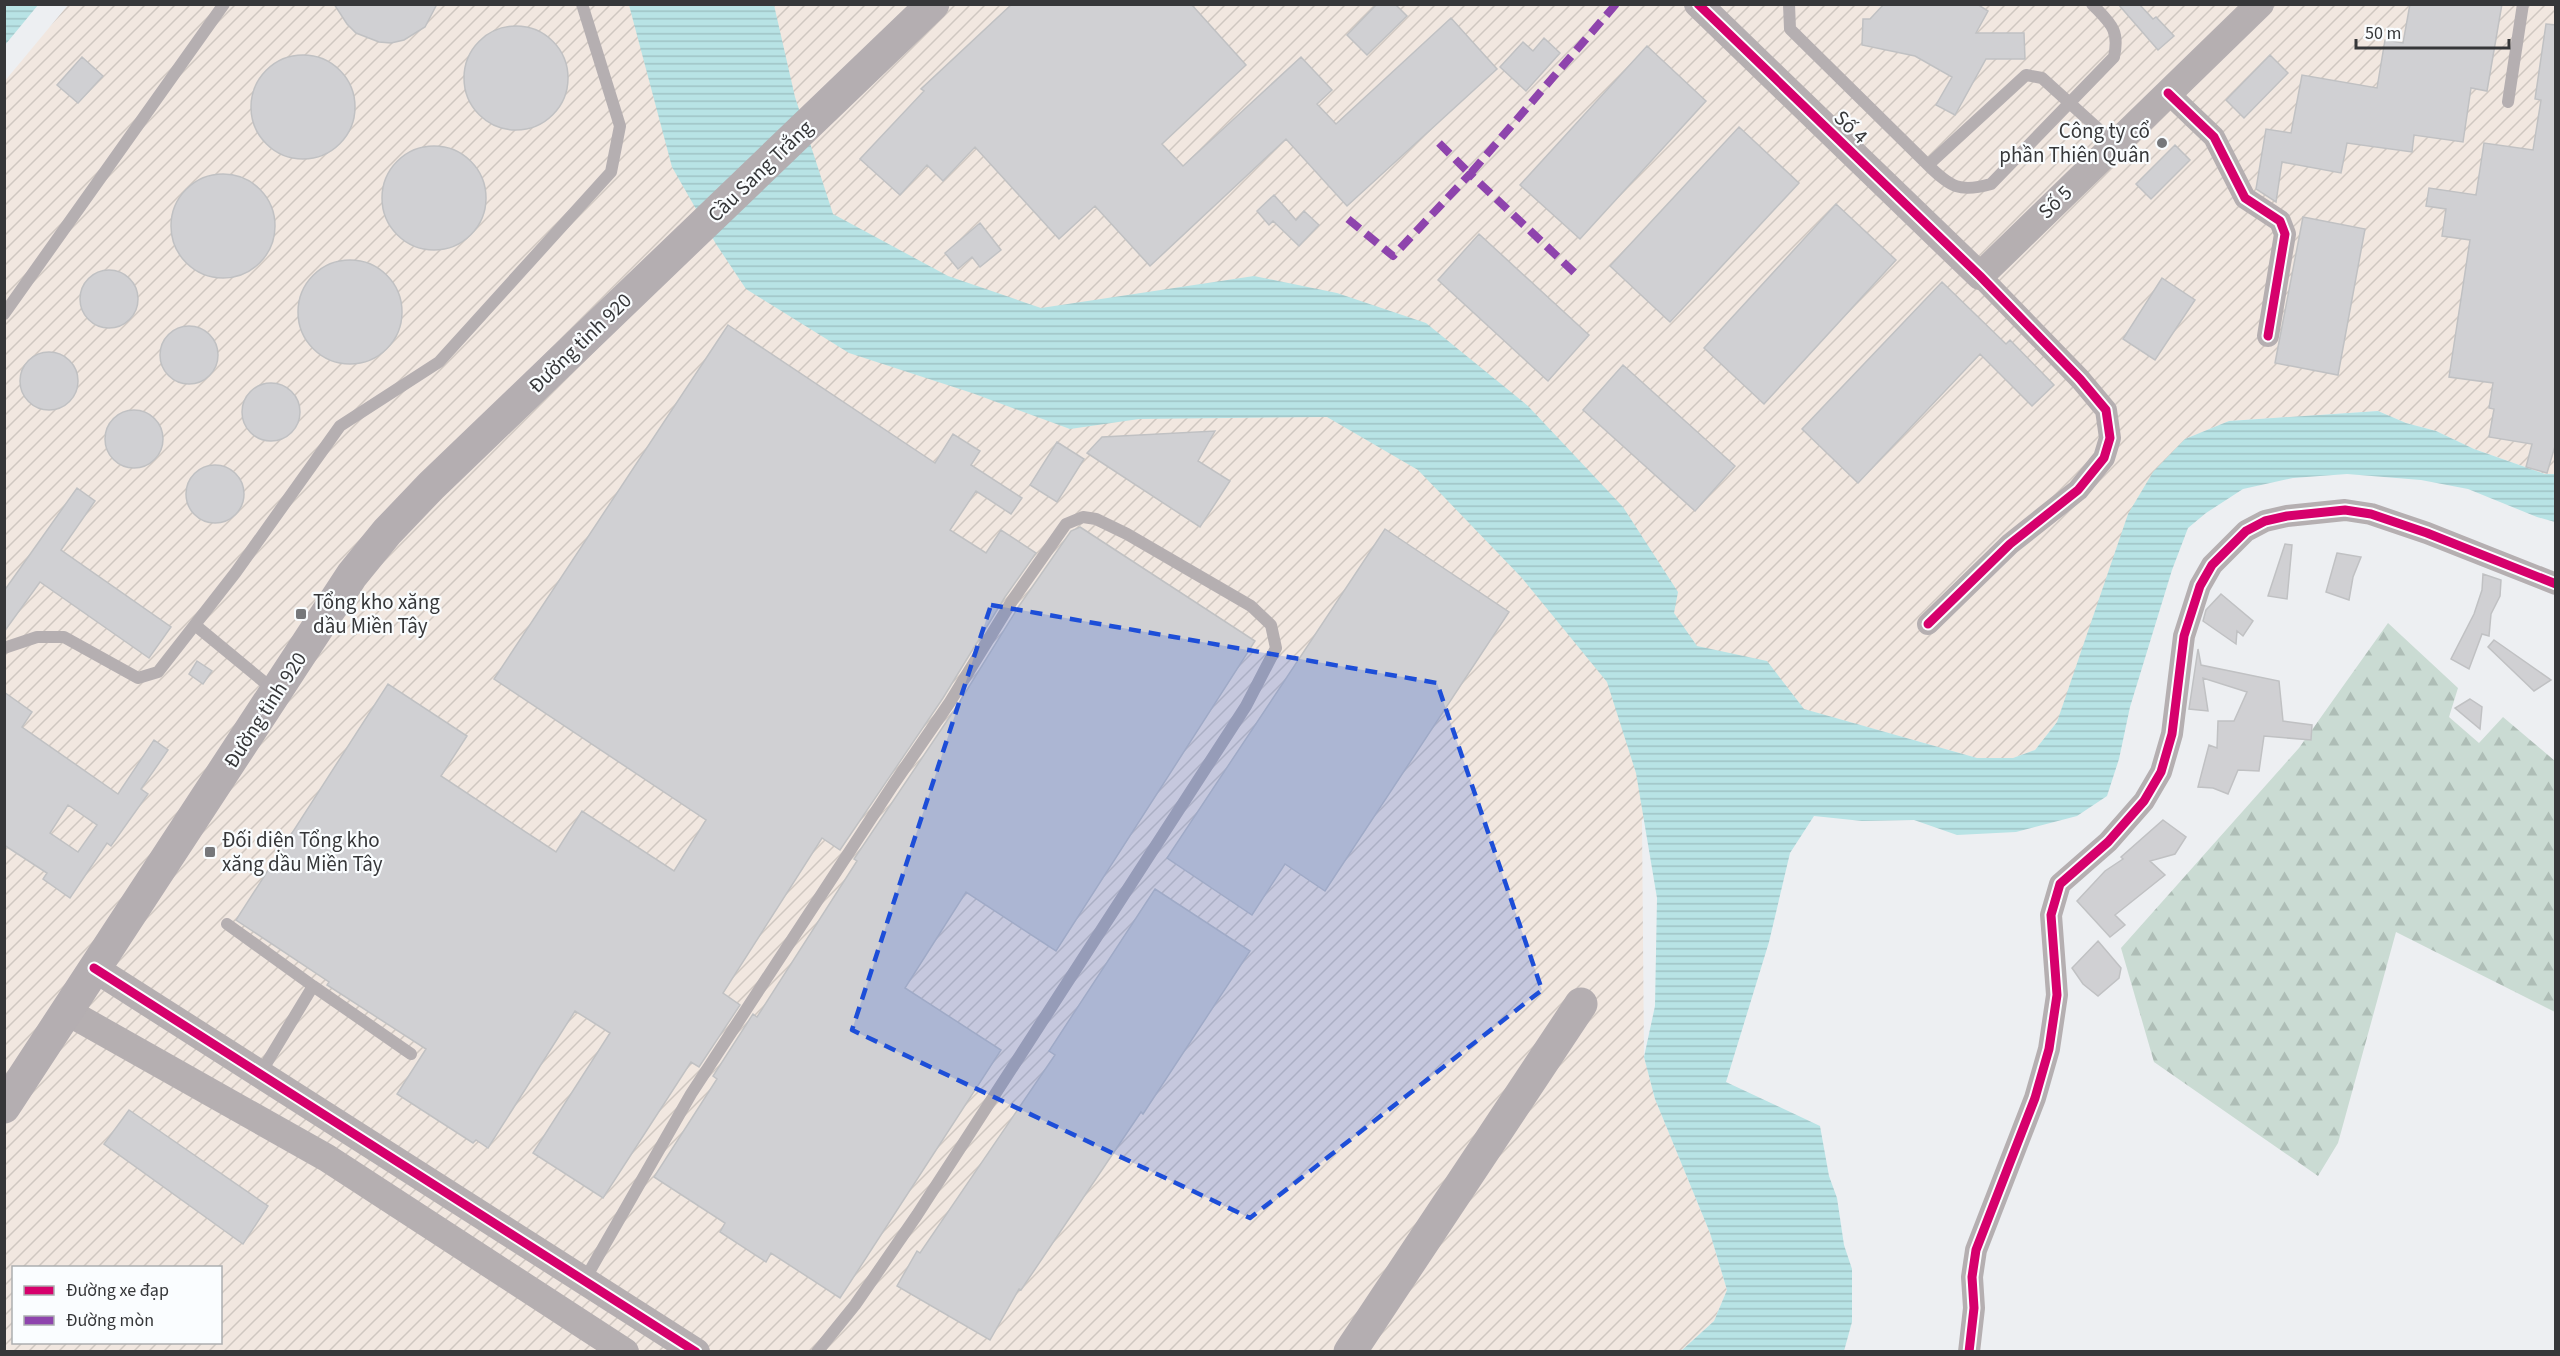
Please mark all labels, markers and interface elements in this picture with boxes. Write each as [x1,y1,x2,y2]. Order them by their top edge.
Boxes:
scale bar [2356,12,2509,50]
text: 50 m [2365,21,2401,46]
street label: Số 4 [1827,103,1875,151]
street label: Cầu Sang Trắng [701,113,820,229]
place label: Công ty cổ phần Thiên Quân [1999,116,2150,170]
marker: Công ty cổ phần Thiên Quân [2155,136,2169,150]
street label: Số 5 [2031,178,2079,226]
street label: Đường tỉnh 920 [522,286,638,400]
place label: Tổng kho xăng dầu Miền Tây [313,587,440,641]
marker: Tổng kho xăng dầu Miền Tây [294,607,308,621]
street label: Đường tỉnh 920 [216,646,314,774]
place label: Đối diện Tổng kho xăng dầu Miền Tây [222,825,383,879]
marker: Đối diện Tổng kho xăng dầu Miền Tây [203,845,217,859]
legend [12,1266,222,1344]
text: Đường xe đạp [66,1278,169,1303]
text: Đường mòn [66,1308,154,1333]

